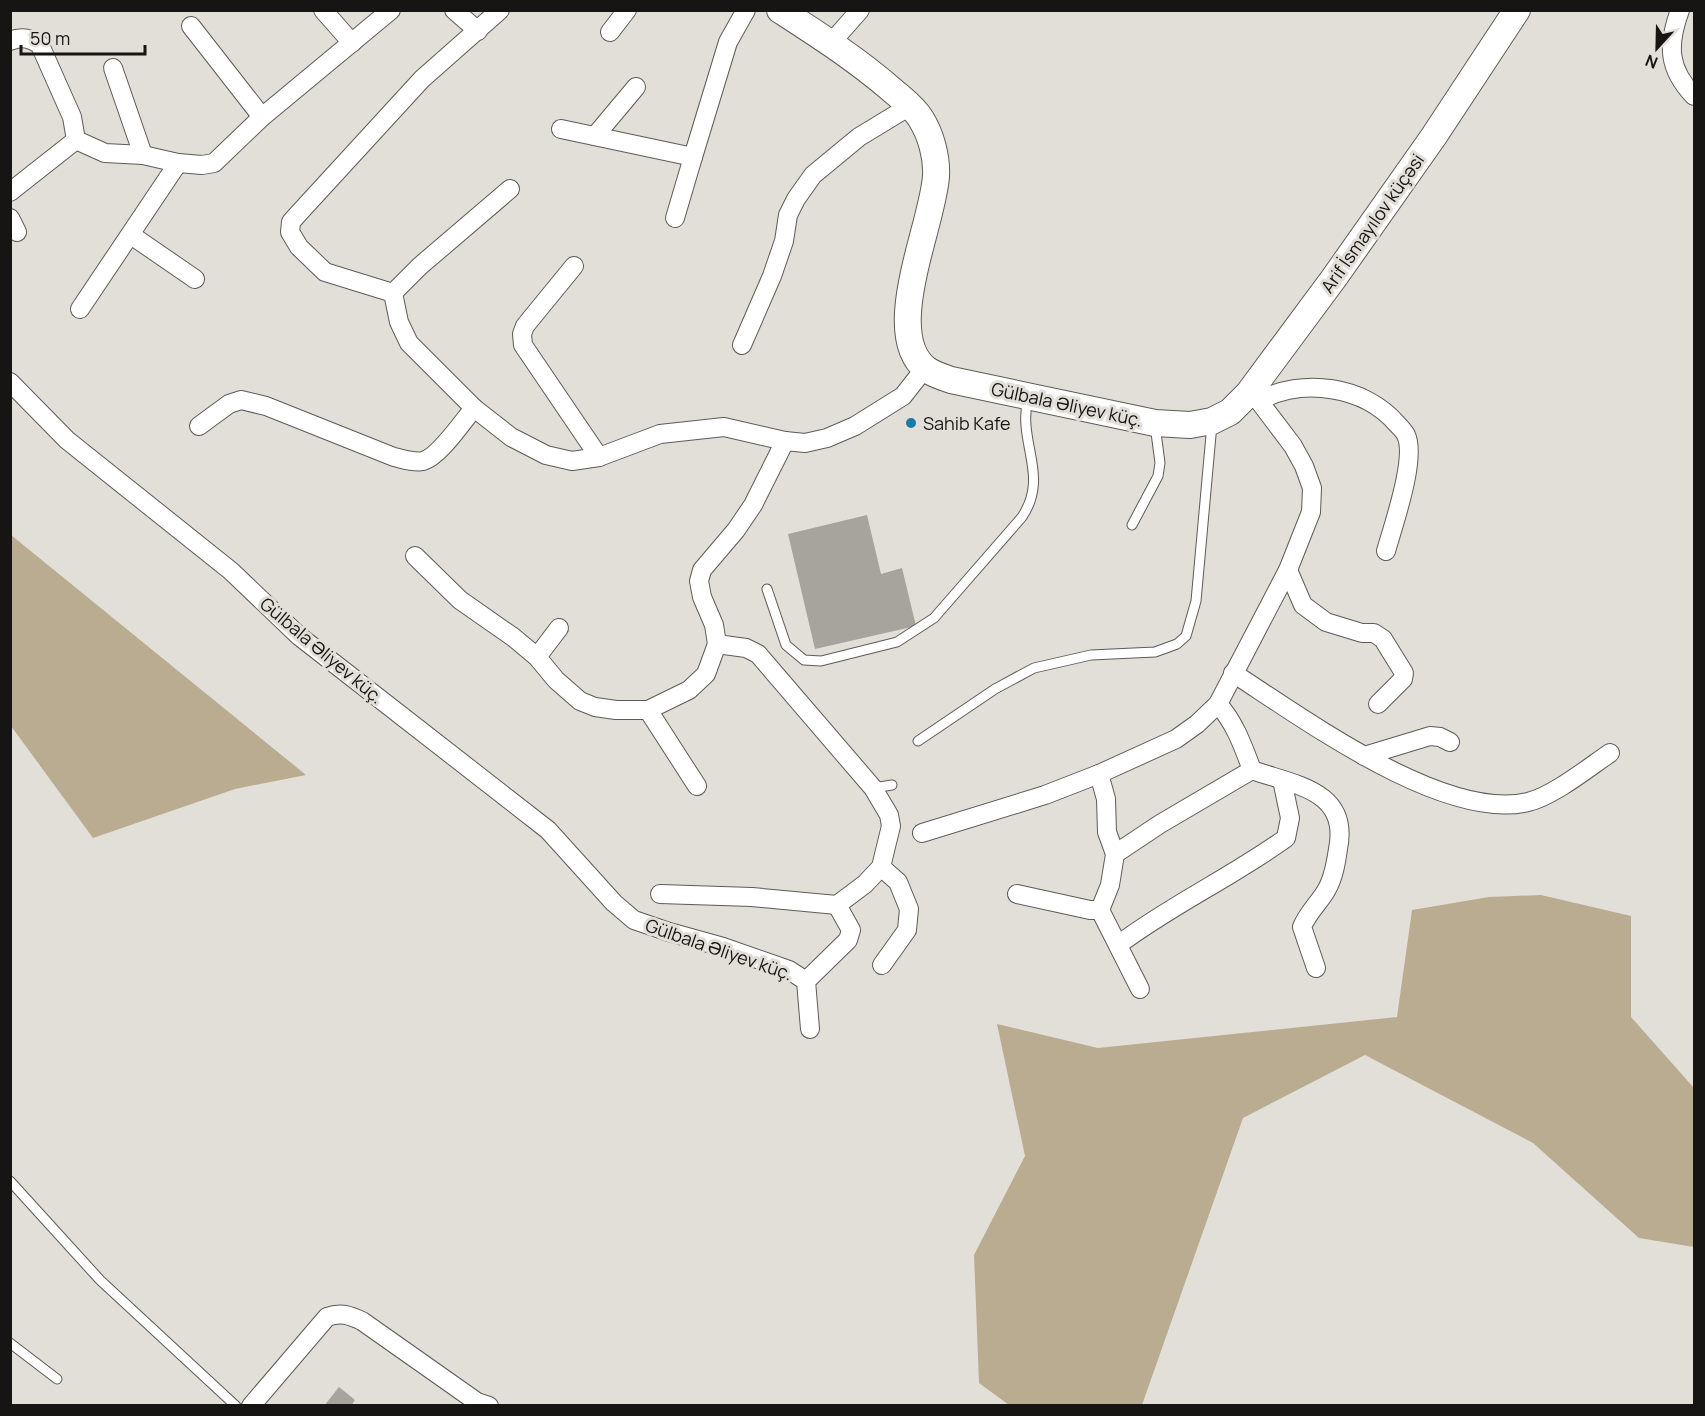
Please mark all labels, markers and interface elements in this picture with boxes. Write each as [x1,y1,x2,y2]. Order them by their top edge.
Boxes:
scale bar [21,18,146,56]
north arrow [1627,18,1687,78]
text: 50 m [30,26,70,50]
text: N [1642,50,1661,74]
street label: Arif İsmayılov küçəsi [1315,149,1429,297]
street label: Gülbala Əliyev küç. [989,376,1145,432]
place label: Sahib Kafe [923,411,1010,435]
marker: Sahib Kafe [904,416,918,430]
street label: Gülbala Əliyev küç. [255,591,389,709]
street label: Gülbala Əliyev küç. [642,913,796,985]

